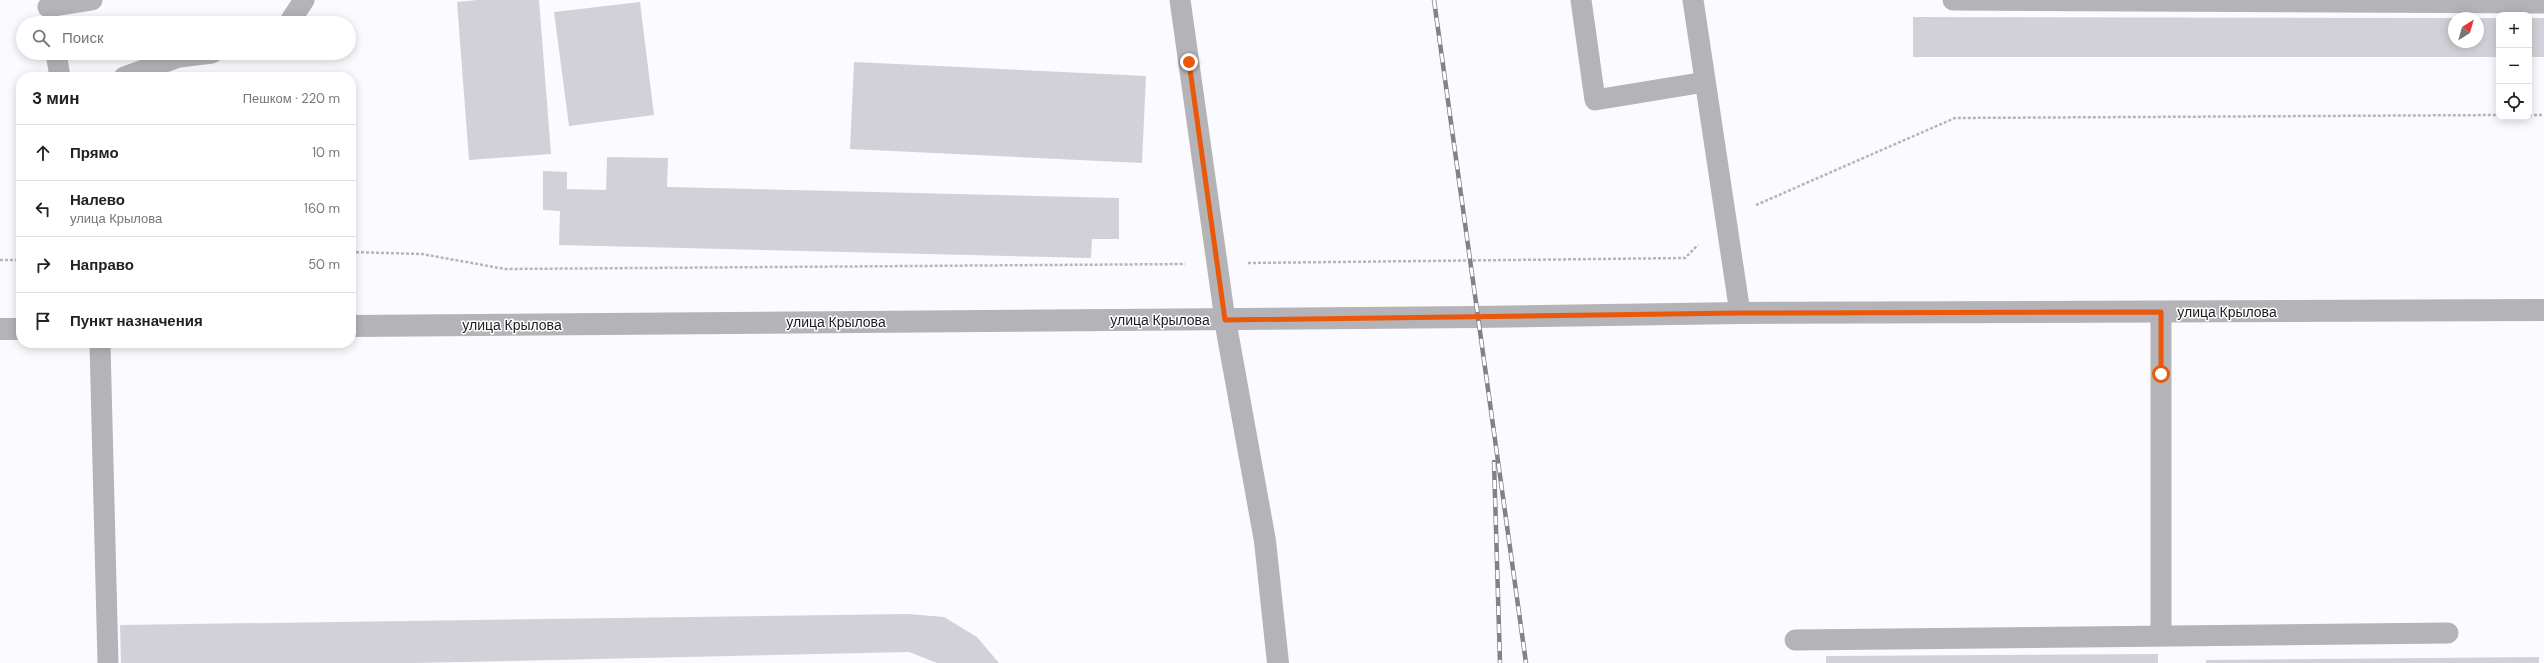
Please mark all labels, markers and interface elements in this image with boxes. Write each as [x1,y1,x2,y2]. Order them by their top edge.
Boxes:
north arrow [2448,12,2484,48]
map controls [2496,12,2532,120]
button: + [2496,12,2532,48]
search box [16,16,356,60]
icon: search [30,27,52,49]
text: Поиск [62,28,104,48]
button: − [2496,48,2532,84]
route end [1180,53,1198,71]
button: locate [2496,84,2532,120]
text: 3 мин [32,87,80,109]
text: Пешком · 220 m [243,90,340,107]
icon: ahead [32,142,54,164]
text: Прямо [70,143,119,163]
text: 10 m [312,144,340,161]
text: Налево [70,190,125,210]
icon: left [32,198,54,220]
text: 160 m [304,200,340,217]
text: улица Крылова [70,210,162,227]
icon: right [32,254,54,276]
text: Направо [70,255,134,275]
text: 50 m [308,256,340,273]
street label: улица Крылова [2177,303,2277,321]
icon: arrive [32,310,54,332]
text: Пункт назначения [70,311,203,331]
street label: улица Крылова [1110,311,1210,329]
street label: улица Крылова [786,313,886,331]
street label: улица Крылова [462,316,562,334]
route start [2152,365,2170,383]

